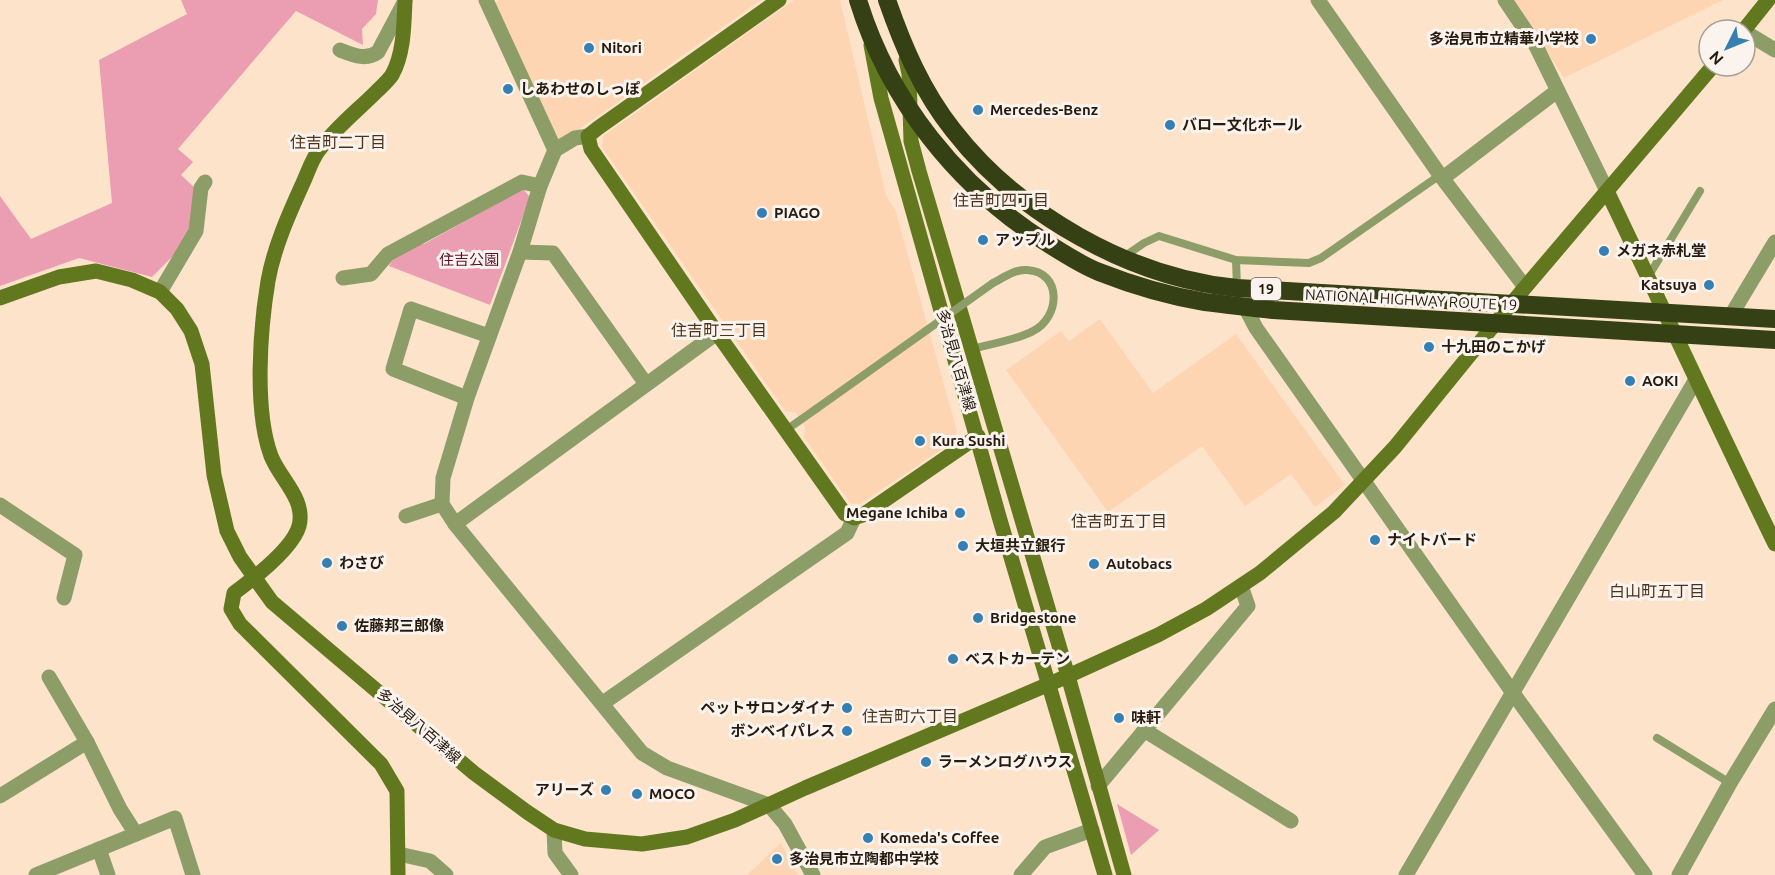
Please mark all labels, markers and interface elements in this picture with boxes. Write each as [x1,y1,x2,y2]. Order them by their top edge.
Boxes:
north arrow [1697,18,1757,78]
place label: 多治見市立精華小学校 [1429,30,1579,47]
marker: 多治見市立精華小学校 [1584,32,1598,46]
place label: Nitori [601,39,642,56]
marker: Nitori [582,41,596,55]
text: N [1705,48,1727,69]
place label: しあわせのしっぽ [520,80,640,97]
marker: しあわせのしっぽ [501,82,515,96]
place label: Mercedes-Benz [990,101,1098,118]
marker: Mercedes-Benz [971,103,985,117]
place label: バロー文化ホール [1182,116,1302,133]
marker: バロー文化ホール [1163,118,1177,132]
district label: 住吉町二丁目 [290,133,386,151]
district label: 住吉町四丁目 [953,191,1049,209]
place label: PIAGO [774,204,821,221]
marker: PIAGO [755,206,769,220]
place label: アップル [995,231,1055,248]
marker: アップル [976,233,990,247]
place label: メガネ赤札堂 [1616,242,1706,259]
marker: メガネ赤札堂 [1597,244,1611,258]
park label: 住吉公園 [439,251,499,268]
place label: Katsuya [1641,276,1697,293]
road number: 19 [1251,278,1281,300]
marker: Katsuya [1702,278,1716,292]
street label: NATIONAL HIGHWAY ROUTE 19 [1304,285,1518,314]
street label: 多治見八百津線 [934,307,979,413]
district label: 住吉町三丁目 [671,321,767,339]
place label: 十九田のこかげ [1441,338,1546,355]
marker: 十九田のこかげ [1422,340,1436,354]
place label: AOKI [1642,372,1679,389]
marker: AOKI [1623,374,1637,388]
place label: Kura Sushi [932,432,1005,449]
marker: Kura Sushi [913,434,927,448]
place label: Megane Ichiba [846,504,948,521]
marker: Megane Ichiba [953,506,967,520]
district label: 住吉町五丁目 [1071,512,1167,530]
place label: ナイトバード [1387,531,1477,548]
marker: ナイトバード [1368,533,1382,547]
place label: 大垣共立銀行 [975,537,1065,554]
marker: 大垣共立銀行 [956,539,970,553]
place label: わさび [339,554,384,571]
place label: Autobacs [1106,555,1172,572]
marker: わさび [320,556,334,570]
marker: Autobacs [1087,557,1101,571]
district label: 白山町五丁目 [1609,582,1705,600]
place label: Bridgestone [990,609,1077,626]
marker: Bridgestone [971,611,985,625]
place label: 佐藤邦三郎像 [354,617,444,634]
marker: 佐藤邦三郎像 [335,619,349,633]
place label: ベストカーテン [965,650,1070,667]
marker: ベストカーテン [946,652,960,666]
street label: 多治見八百津線 [374,685,465,766]
place label: ペットサロンダイナ [700,699,835,716]
marker: ペットサロンダイナ [840,701,854,715]
district label: 住吉町六丁目 [862,707,958,725]
place label: 味軒 [1131,709,1161,726]
marker: 味軒 [1112,711,1126,725]
place label: ボンベイパレス [730,722,835,739]
marker: ボンベイパレス [840,724,854,738]
place label: ラーメンログハウス [938,753,1072,770]
marker: ラーメンログハウス [919,755,933,769]
place label: アリーズ [535,781,594,798]
marker: アリーズ [599,783,613,797]
place label: MOCO [649,785,695,802]
marker: MOCO [630,787,644,801]
place label: Komeda's Coffee [880,829,999,846]
marker: Komeda's Coffee [861,831,875,845]
place label: 多治見市立陶都中学校 [789,850,939,867]
marker: 多治見市立陶都中学校 [770,852,784,866]

